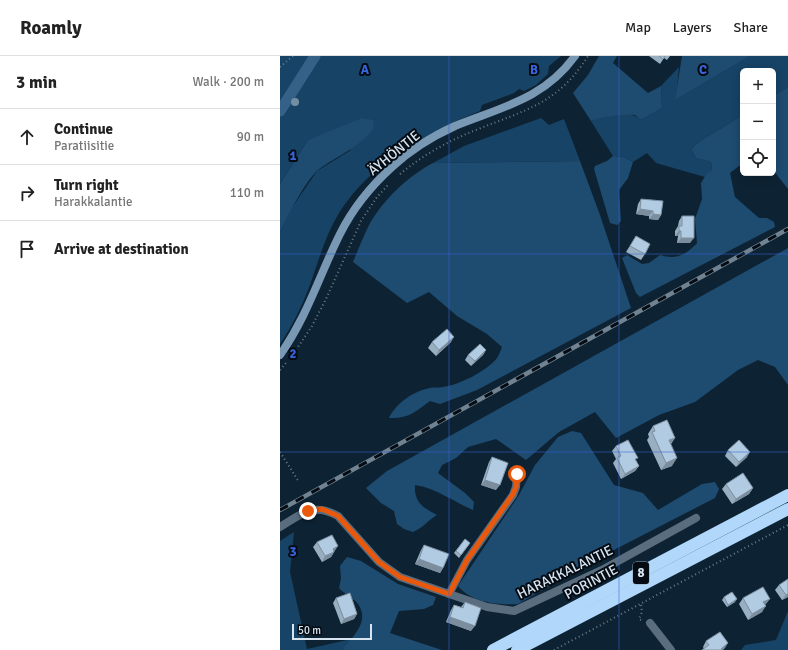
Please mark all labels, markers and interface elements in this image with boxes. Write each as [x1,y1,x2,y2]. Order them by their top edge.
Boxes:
text: Roamly [20,16,82,40]
text: Map [625,19,651,36]
text: Layers [673,19,712,36]
text: Share [734,19,768,36]
text: A [361,62,370,78]
text: B [530,62,538,78]
text: C [699,62,707,78]
map controls [740,68,776,176]
button: + [740,68,776,104]
text: 3 min [16,72,57,93]
text: Walk · 200 m [193,74,264,90]
button: − [740,104,776,140]
text: Continue [54,120,113,138]
icon: ahead [16,126,38,148]
street label: ÄYHÖNTIE [365,127,423,179]
text: 90 m [237,129,264,145]
text: Paratiisitie [54,138,114,154]
button: locate [740,140,776,176]
text: 1 [289,148,297,164]
text: Turn right [54,176,119,194]
icon: right [16,182,38,204]
text: 110 m [230,185,264,201]
text: Harakkalantie [54,194,132,210]
icon: arrive [16,238,38,260]
text: Arrive at destination [54,240,189,258]
text: 2 [289,346,297,362]
route start [508,465,526,483]
route end [299,502,317,520]
street label: HARAKKALANTIE [514,541,616,603]
text: 3 [289,544,297,560]
street label: PORINTIE [561,561,621,603]
road number: 8 [633,562,649,584]
scale bar [292,622,372,641]
text: 50 m [298,624,321,637]

